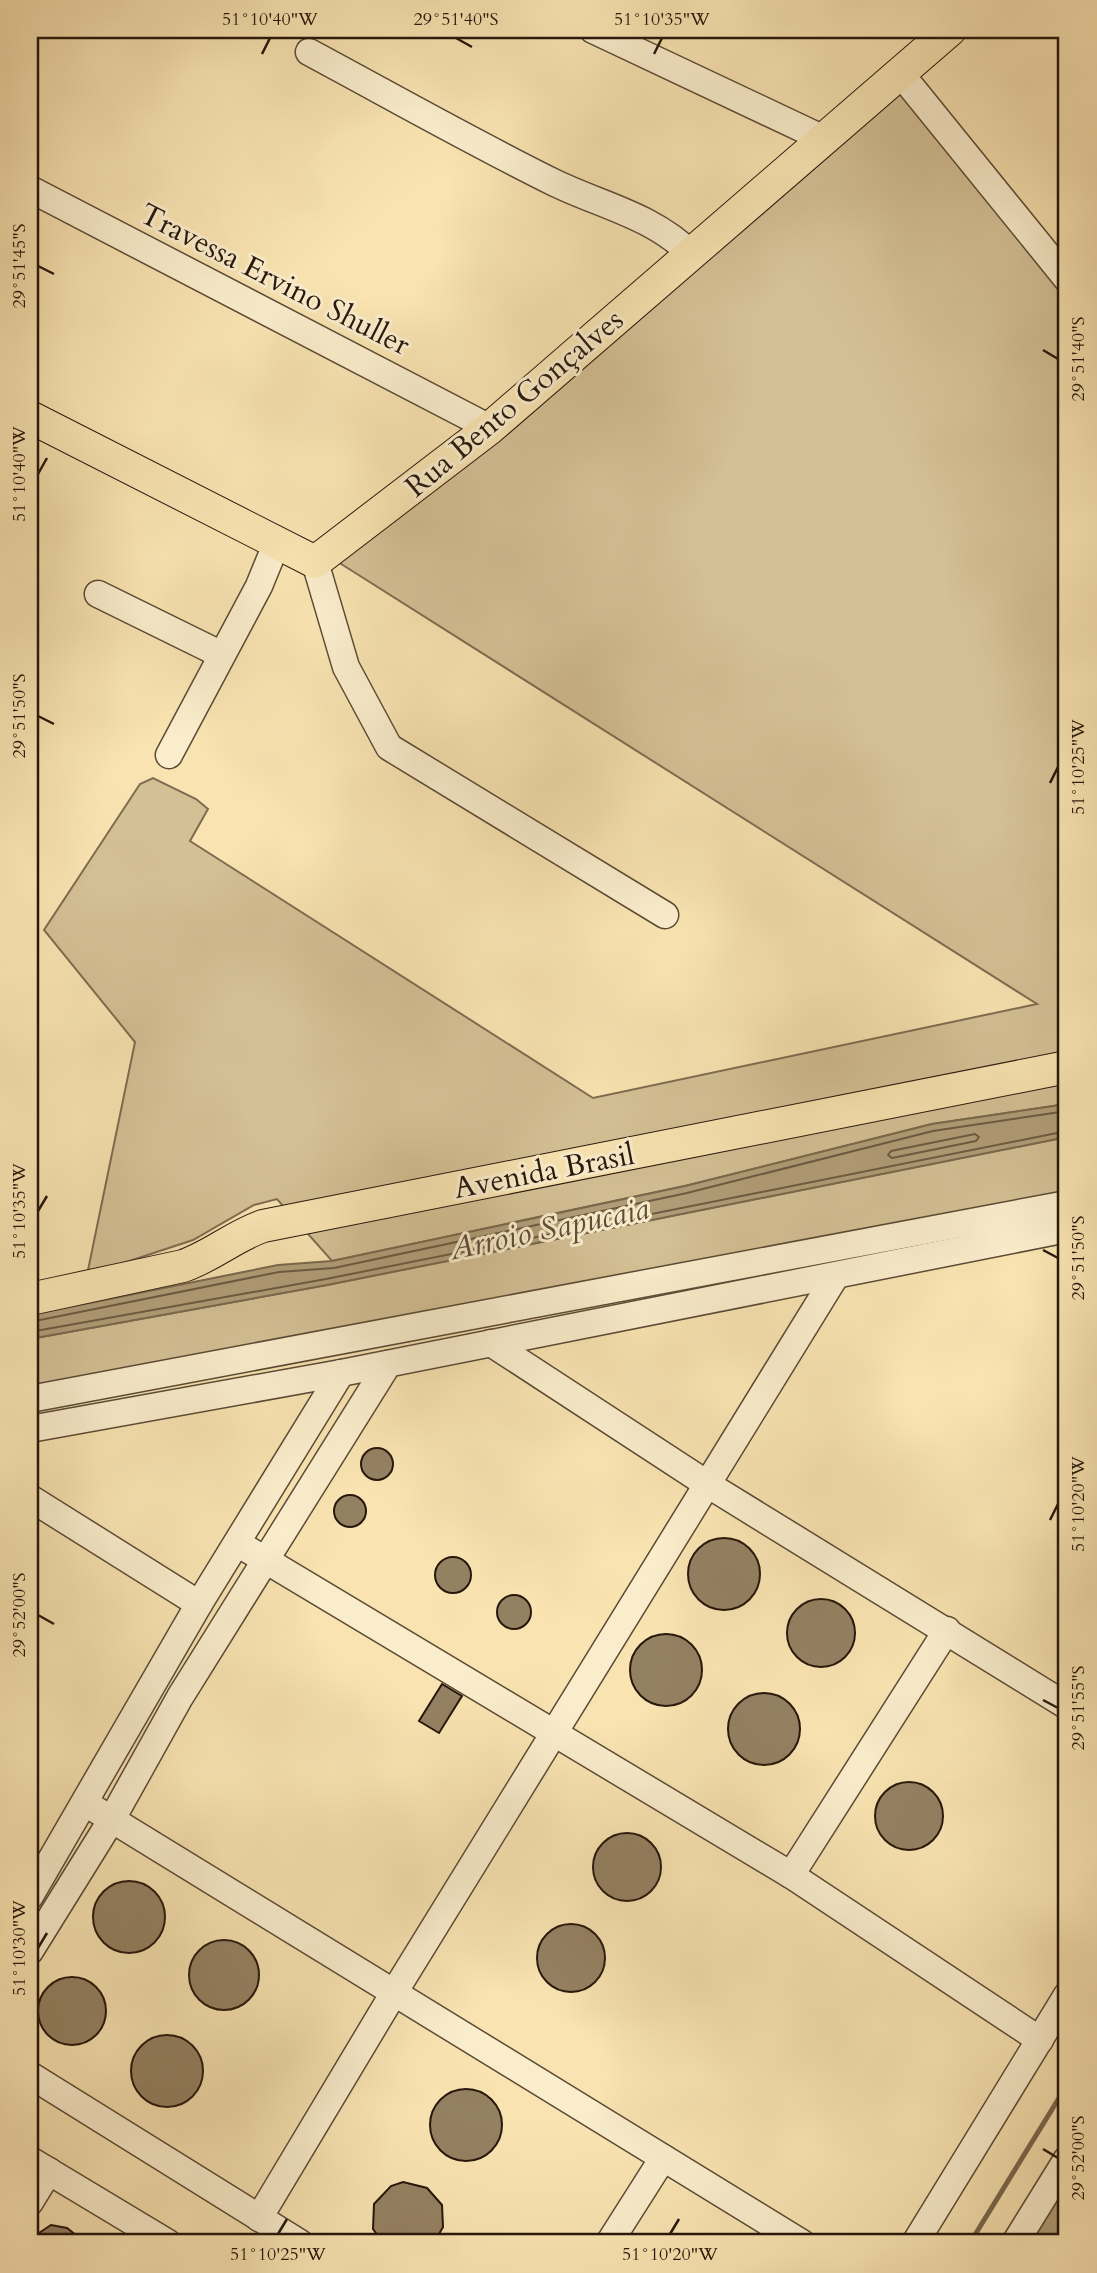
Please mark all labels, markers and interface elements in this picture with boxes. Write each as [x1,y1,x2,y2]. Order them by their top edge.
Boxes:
text: 51°10'40"W [222,7,318,32]
text: 29°51'40"S [414,7,498,32]
text: 51°10'35"W [614,7,710,32]
street label: Travessa Ervino Shuller [133,194,417,365]
text: 29°51'45"S [7,224,32,308]
street label: Rua Bento Gonçalves [396,300,632,507]
text: 29°51'40"S [1066,317,1091,401]
text: 51°10'40"W [7,426,32,522]
text: 29°51'50"S [7,674,32,758]
text: 51°10'25"W [1066,719,1091,815]
street label: Avenida Brasil [450,1134,638,1209]
text: 51°10'35"W [7,1163,32,1259]
water label: Arroio Sapucaia [444,1186,653,1272]
text: 29°51'50"S [1066,1216,1091,1300]
text: 51°10'20"W [1066,1456,1091,1552]
text: 29°52'00"S [7,1573,32,1657]
text: 29°51'55"S [1066,1666,1091,1750]
text: 51°10'30"W [7,1900,32,1996]
text: 29°52'00"S [1066,2116,1091,2200]
text: 51°10'25"W [230,2242,326,2267]
text: 51°10'20"W [622,2242,718,2267]

